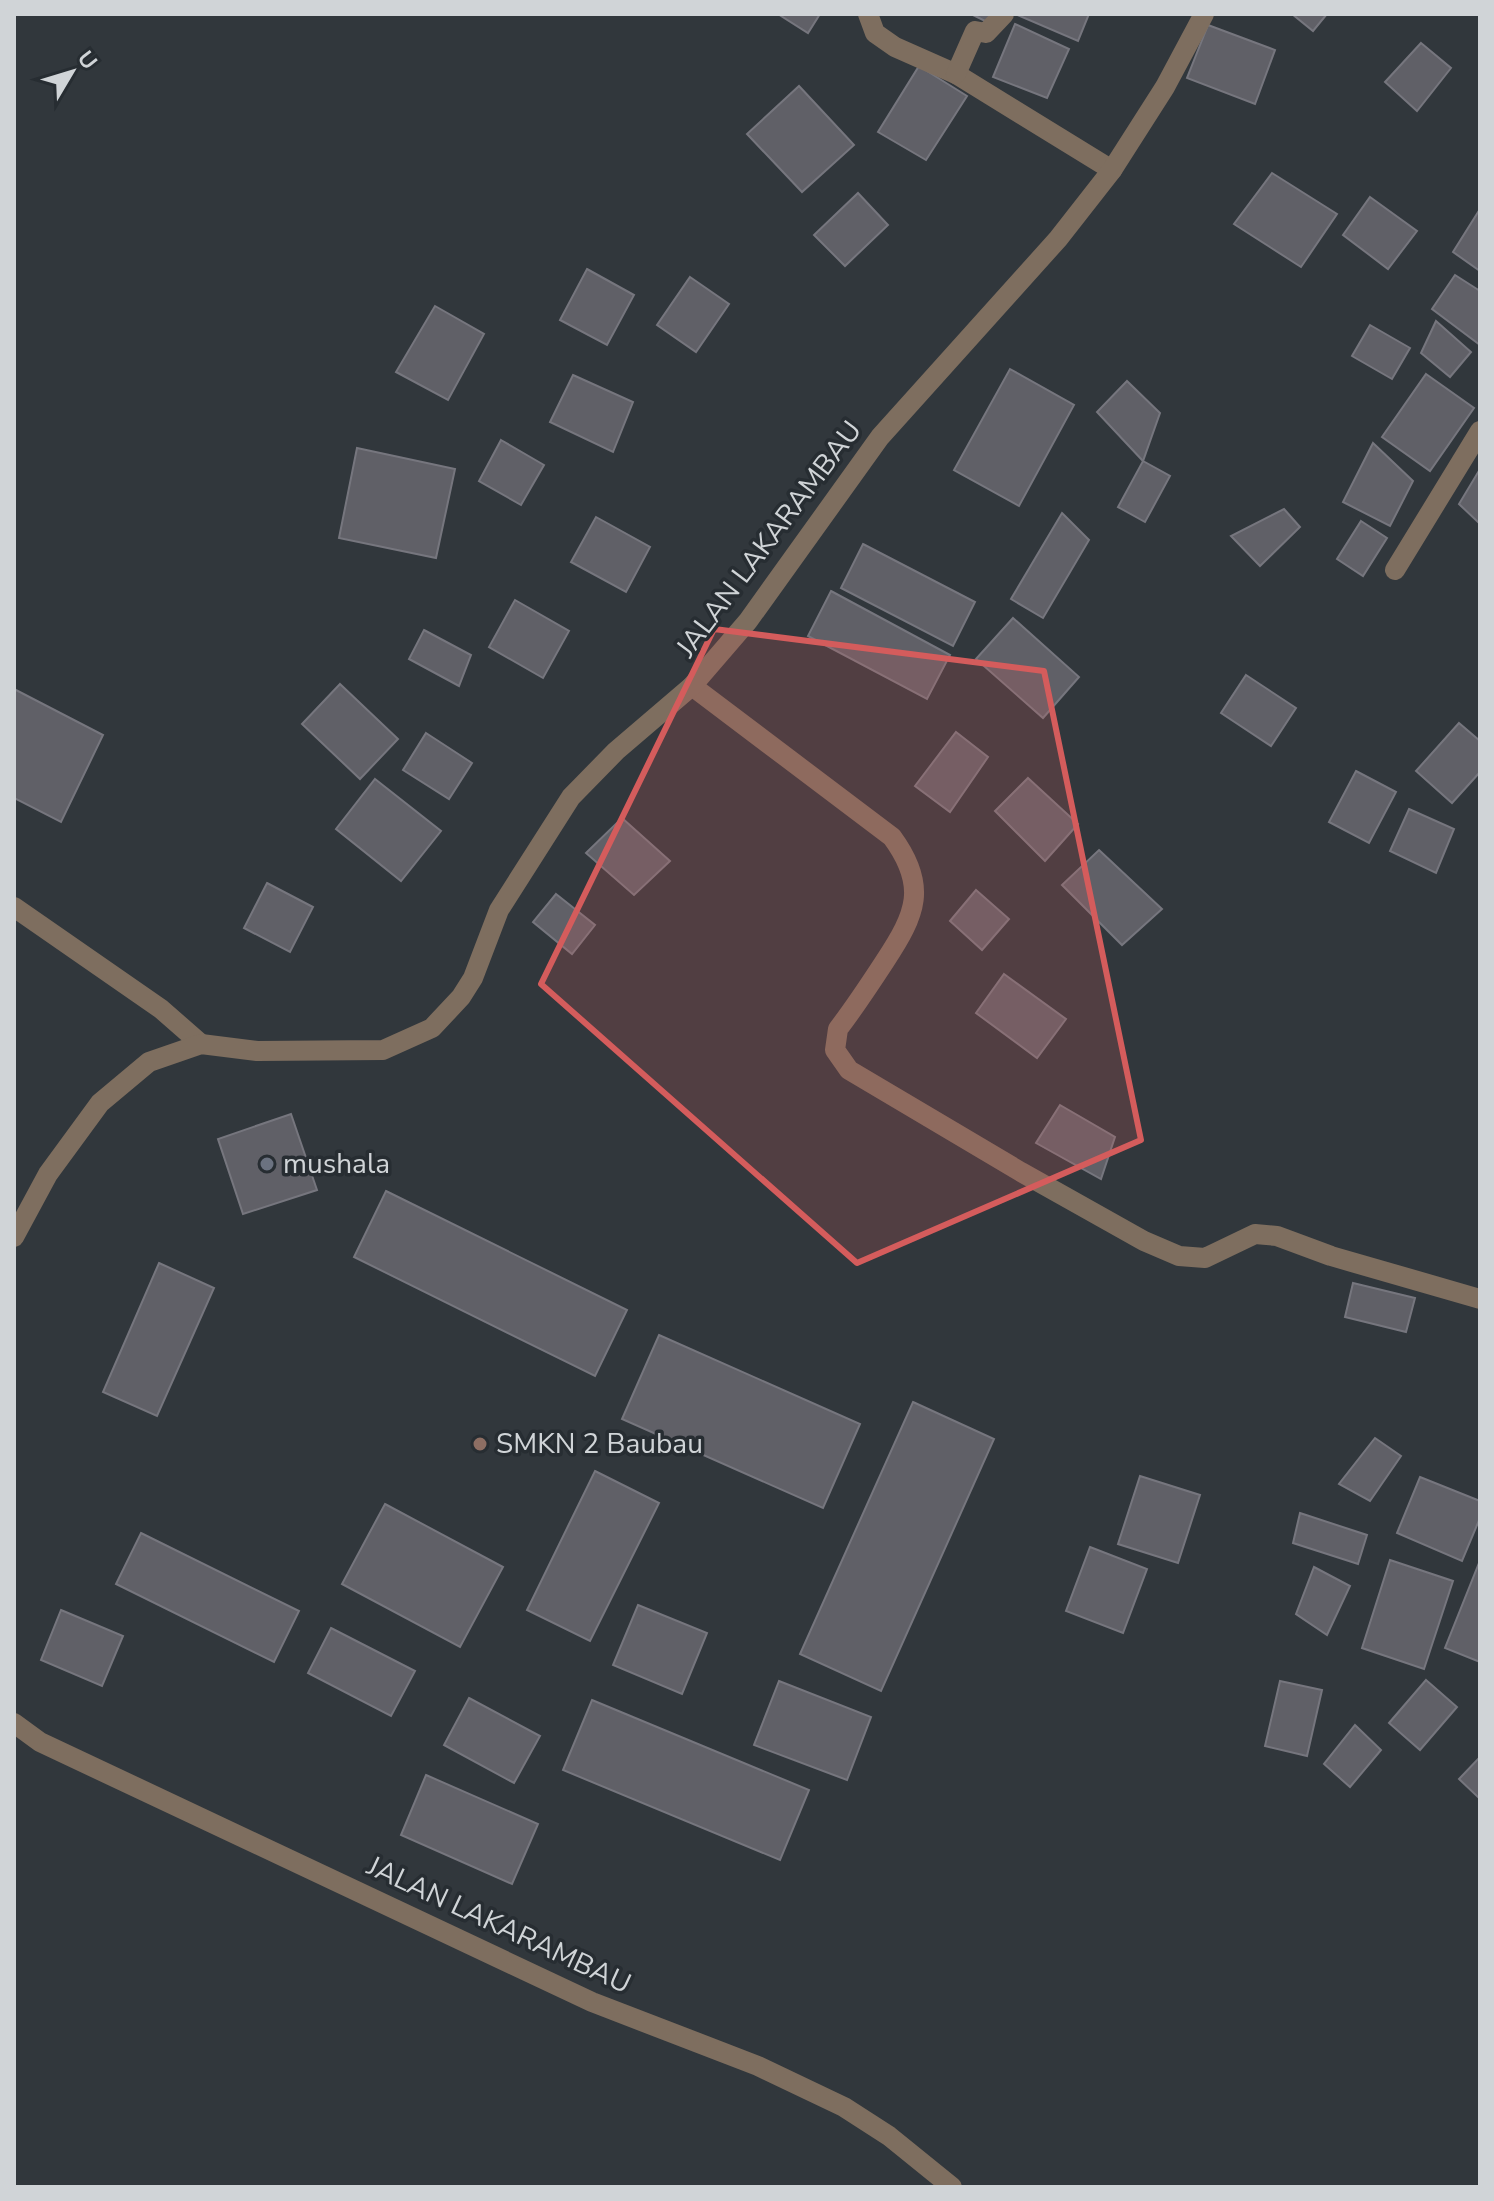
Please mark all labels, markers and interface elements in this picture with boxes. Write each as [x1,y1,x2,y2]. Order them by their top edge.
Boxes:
north arrow [32,32,112,112]
text: U [70,45,104,76]
street label: JALAN LAKARAMBAU [667,413,870,666]
place label: mushala [283,1145,390,1183]
marker: mushala [258,1155,276,1173]
place label: SMKN 2 Baubau [496,1425,703,1463]
marker: SMKN 2 Baubau [471,1435,489,1453]
street label: JALAN LAKARAMBAU [360,1847,637,2003]

